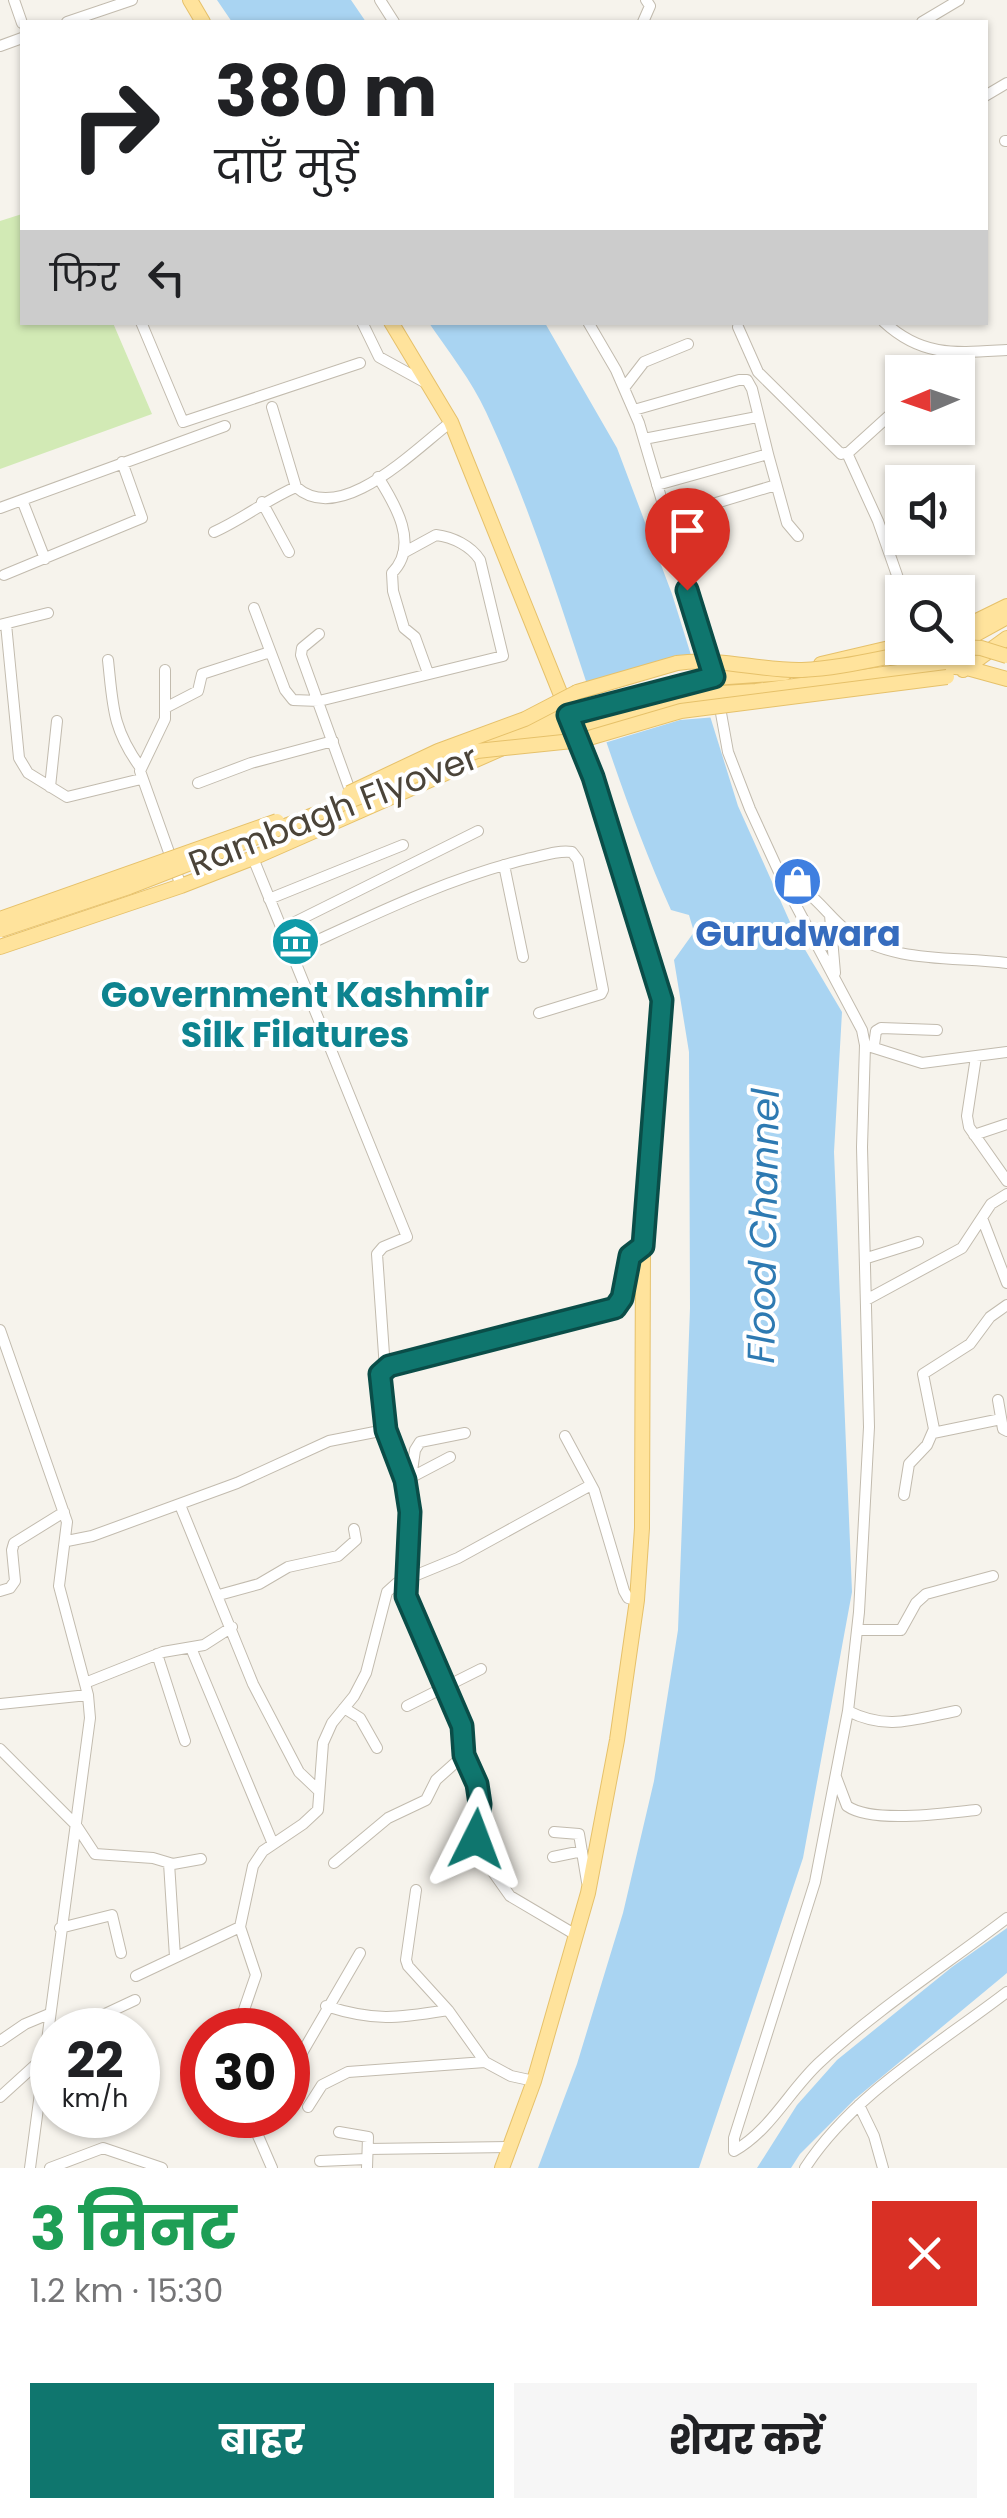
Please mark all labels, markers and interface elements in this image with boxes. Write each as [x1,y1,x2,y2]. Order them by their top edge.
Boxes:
text: 380 m [215,42,437,141]
icon: right [50,60,180,190]
text: दाएँ मुड़ें [215,136,358,199]
icon: left [139,250,194,305]
text: फिर [50,251,119,304]
north arrow [885,355,975,445]
map controls [885,355,975,665]
button: sound [885,465,975,555]
pin [645,488,730,591]
icon: arrive [660,503,715,558]
button: search [885,575,975,665]
street label: Rambagh Flyover [181,732,485,888]
shop icon: Gurudwara [772,855,824,907]
place label: Gurudwara [695,909,901,958]
museum icon: Government Kashmir Silk Filatures [269,916,321,968]
place label: Government Kashmir Silk Filatures [101,970,489,1059]
water label: Flood Channel [734,1087,792,1364]
position arrow [424,1787,528,1891]
speed limit sign: 30 [180,2008,310,2138]
text: 22 [66,2025,124,2096]
text: km/h [62,2081,128,2116]
text: 3 मिनट [30,2187,237,2271]
button: close [872,2201,977,2306]
text: 1.2 km · 15:30 [30,2268,223,2313]
button: बाहर [30,2383,494,2498]
button: शेयर करें [514,2383,977,2498]

